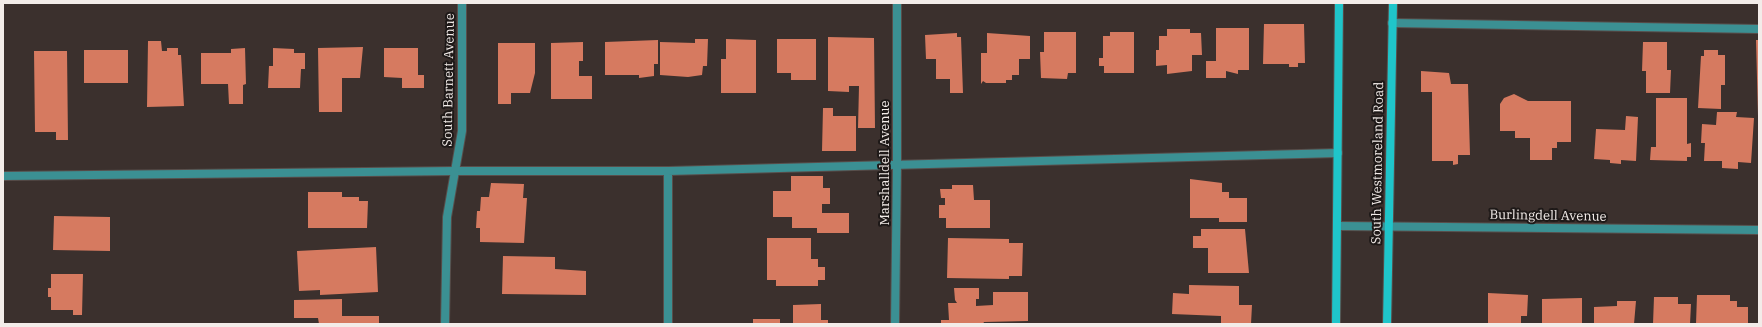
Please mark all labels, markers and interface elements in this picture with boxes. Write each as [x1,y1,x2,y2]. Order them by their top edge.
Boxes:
street label: South Barnett Avenue [440,13,458,147]
street label: South Westmoreland Road [1369,82,1387,244]
street label: Marshalldell Avenue [877,101,893,225]
street label: Burlingdell Avenue [1489,207,1607,225]

